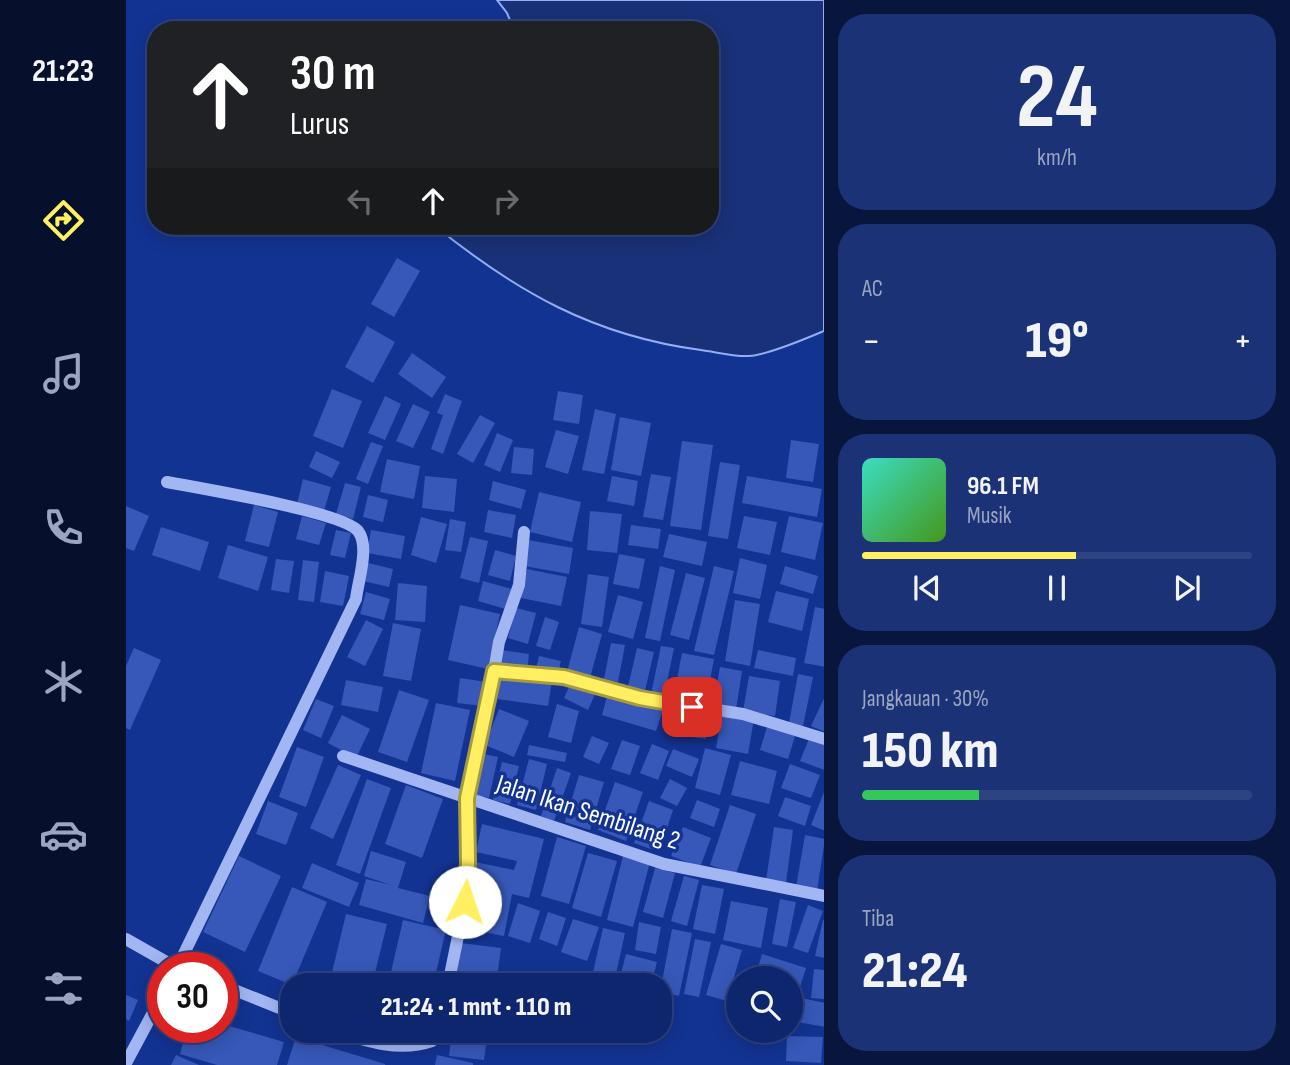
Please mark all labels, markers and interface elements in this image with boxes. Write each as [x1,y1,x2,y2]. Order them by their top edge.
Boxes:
text: 24 [1016,44,1098,153]
text: 30 m [290,45,375,104]
icon: ahead [175,49,266,140]
text: 21:23 [32,52,94,91]
text: Lurus [290,105,349,144]
text: km/h [1037,144,1077,172]
icon: left [341,182,379,220]
icon: ahead [414,182,452,220]
icon: right [487,182,525,220]
icon: directions [39,196,88,245]
text: AC [862,275,883,303]
text: 19° [1025,310,1089,373]
text: − [862,319,881,364]
text: + [1233,319,1252,364]
icon: music [39,349,88,398]
text: 96.1 FM [967,471,1039,502]
text: Musik [967,502,1012,530]
icon: phone [39,503,88,552]
icon: previous [908,569,946,607]
icon: pause [1038,569,1076,607]
icon: next [1168,569,1206,607]
icon: climate [39,657,88,706]
pin [662,677,722,737]
text: Jangkauan · 30% [862,685,989,713]
icon: arrive [673,688,711,726]
text: 150 km [862,720,999,783]
street label: Jalan Ikan Sembilang 2 [491,768,684,857]
icon: car [39,810,88,859]
position arrow [428,865,502,939]
text: Tiba [862,905,894,933]
text: 21:24 [862,940,968,1003]
speed limit sign: 30 [147,952,238,1043]
icon: filters [39,964,88,1013]
map controls [726,966,803,1043]
button: search [726,966,803,1043]
text: 21:24 · 1 mnt · 110 m [381,992,571,1023]

